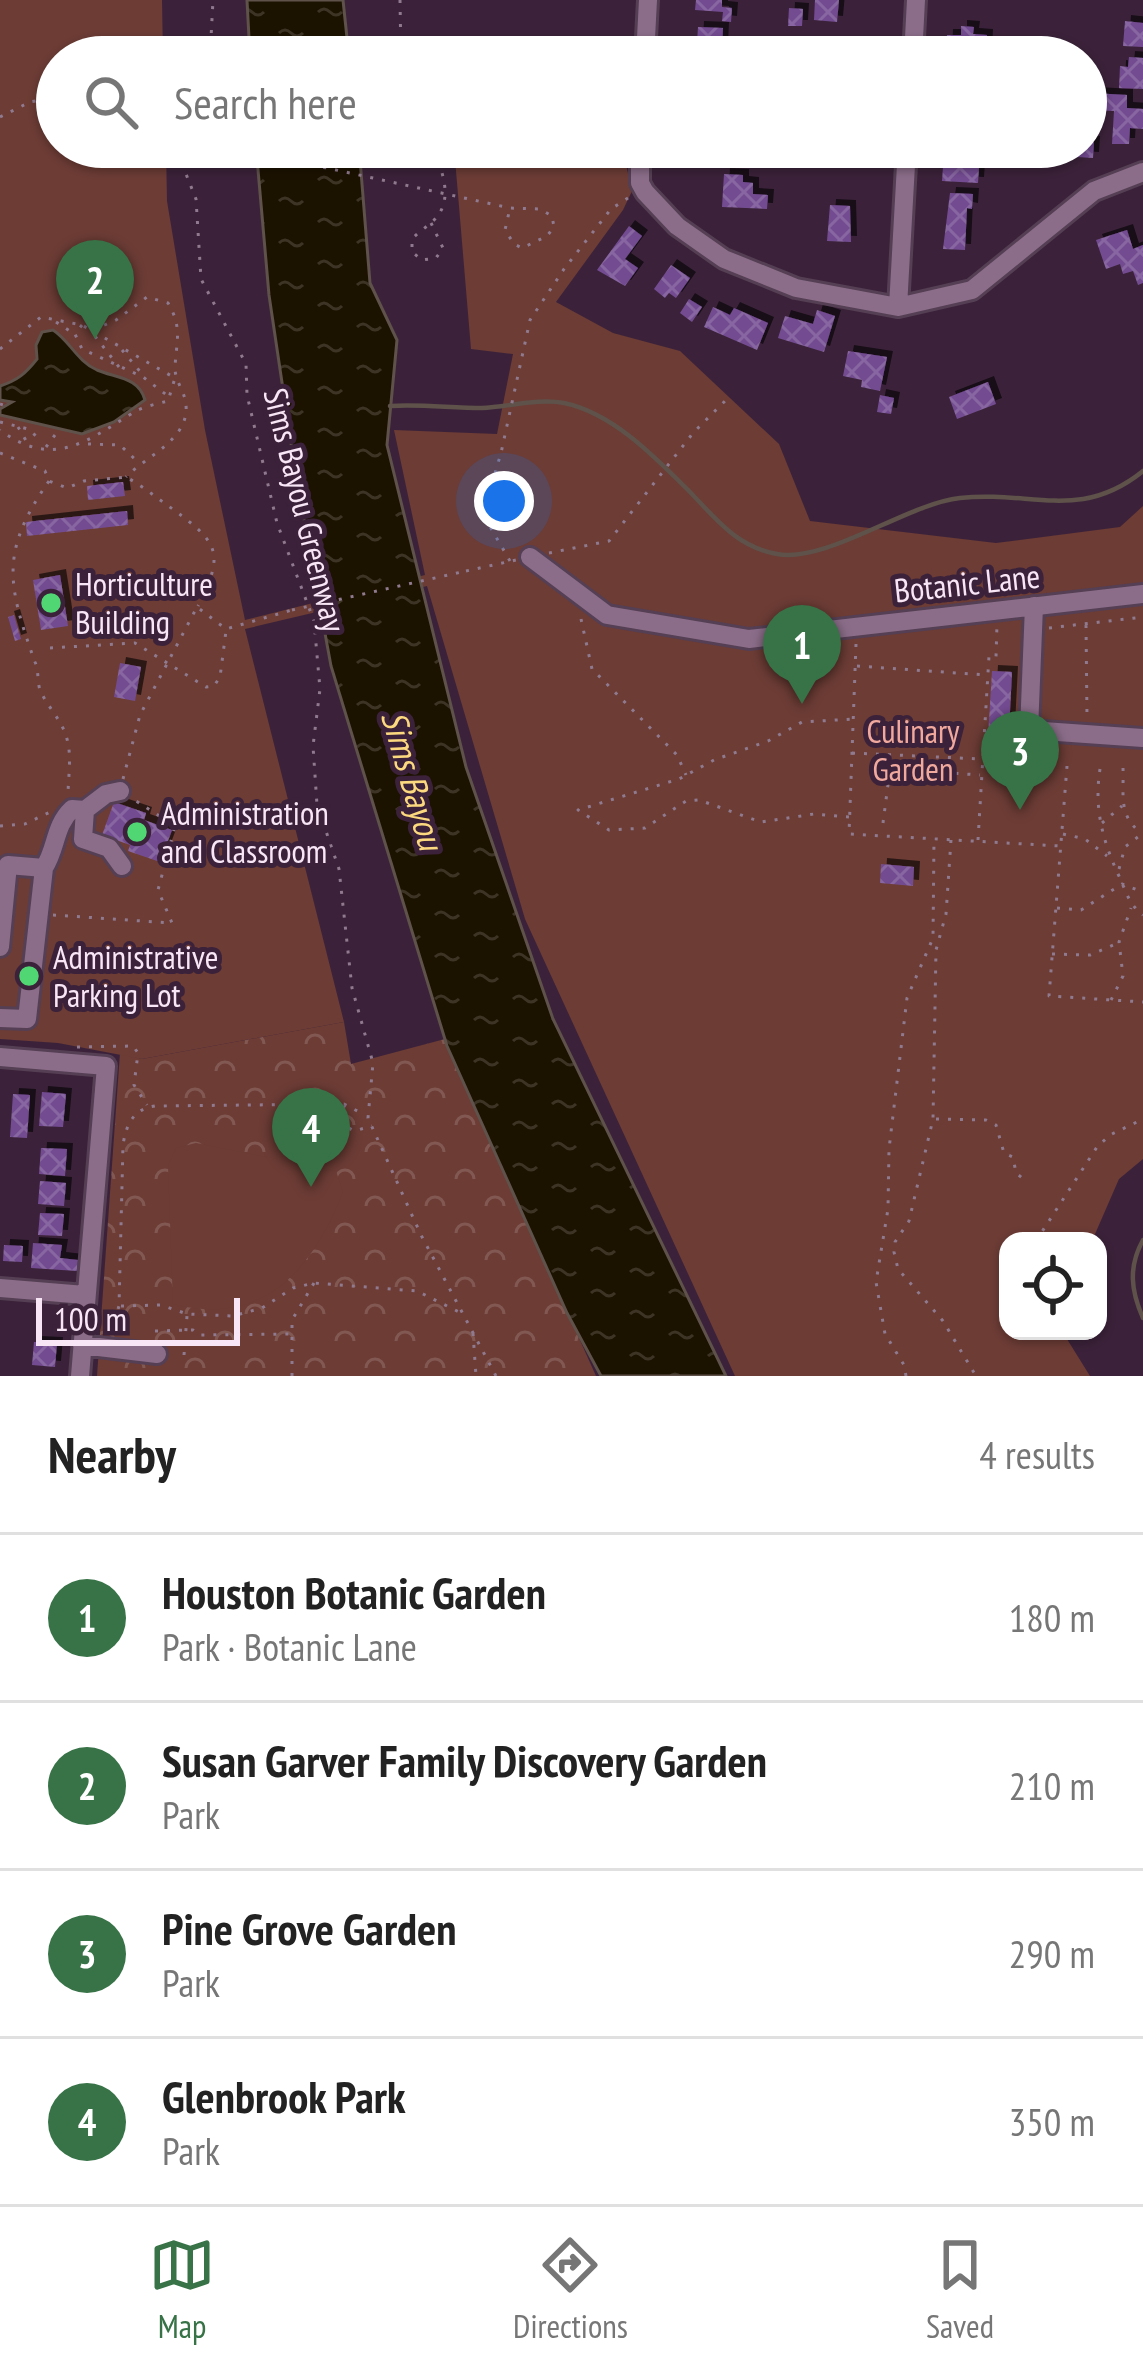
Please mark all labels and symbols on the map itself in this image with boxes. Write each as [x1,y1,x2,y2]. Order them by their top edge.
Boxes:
pin: 2 [56,240,134,339]
street label: Sims Bayou Greenway [254,384,357,637]
your location [474,471,534,531]
street label: Botanic Lane [892,553,1042,612]
place label: Horticulture Building [75,562,213,643]
marker: Horticulture Building [38,590,64,616]
pin: 1 [763,605,841,704]
water label: Sims Bayou [371,705,456,857]
park label: Culinary Garden [867,709,960,790]
pin: 3 [981,711,1059,810]
place label: Administration and Classroom [161,791,329,872]
marker: Administration and Classroom [124,819,150,845]
place label: Administrative Parking Lot [53,935,218,1016]
marker: Administrative Parking Lot [16,963,42,989]
pin: 4 [272,1088,350,1187]
scale bar [36,1292,240,1345]

